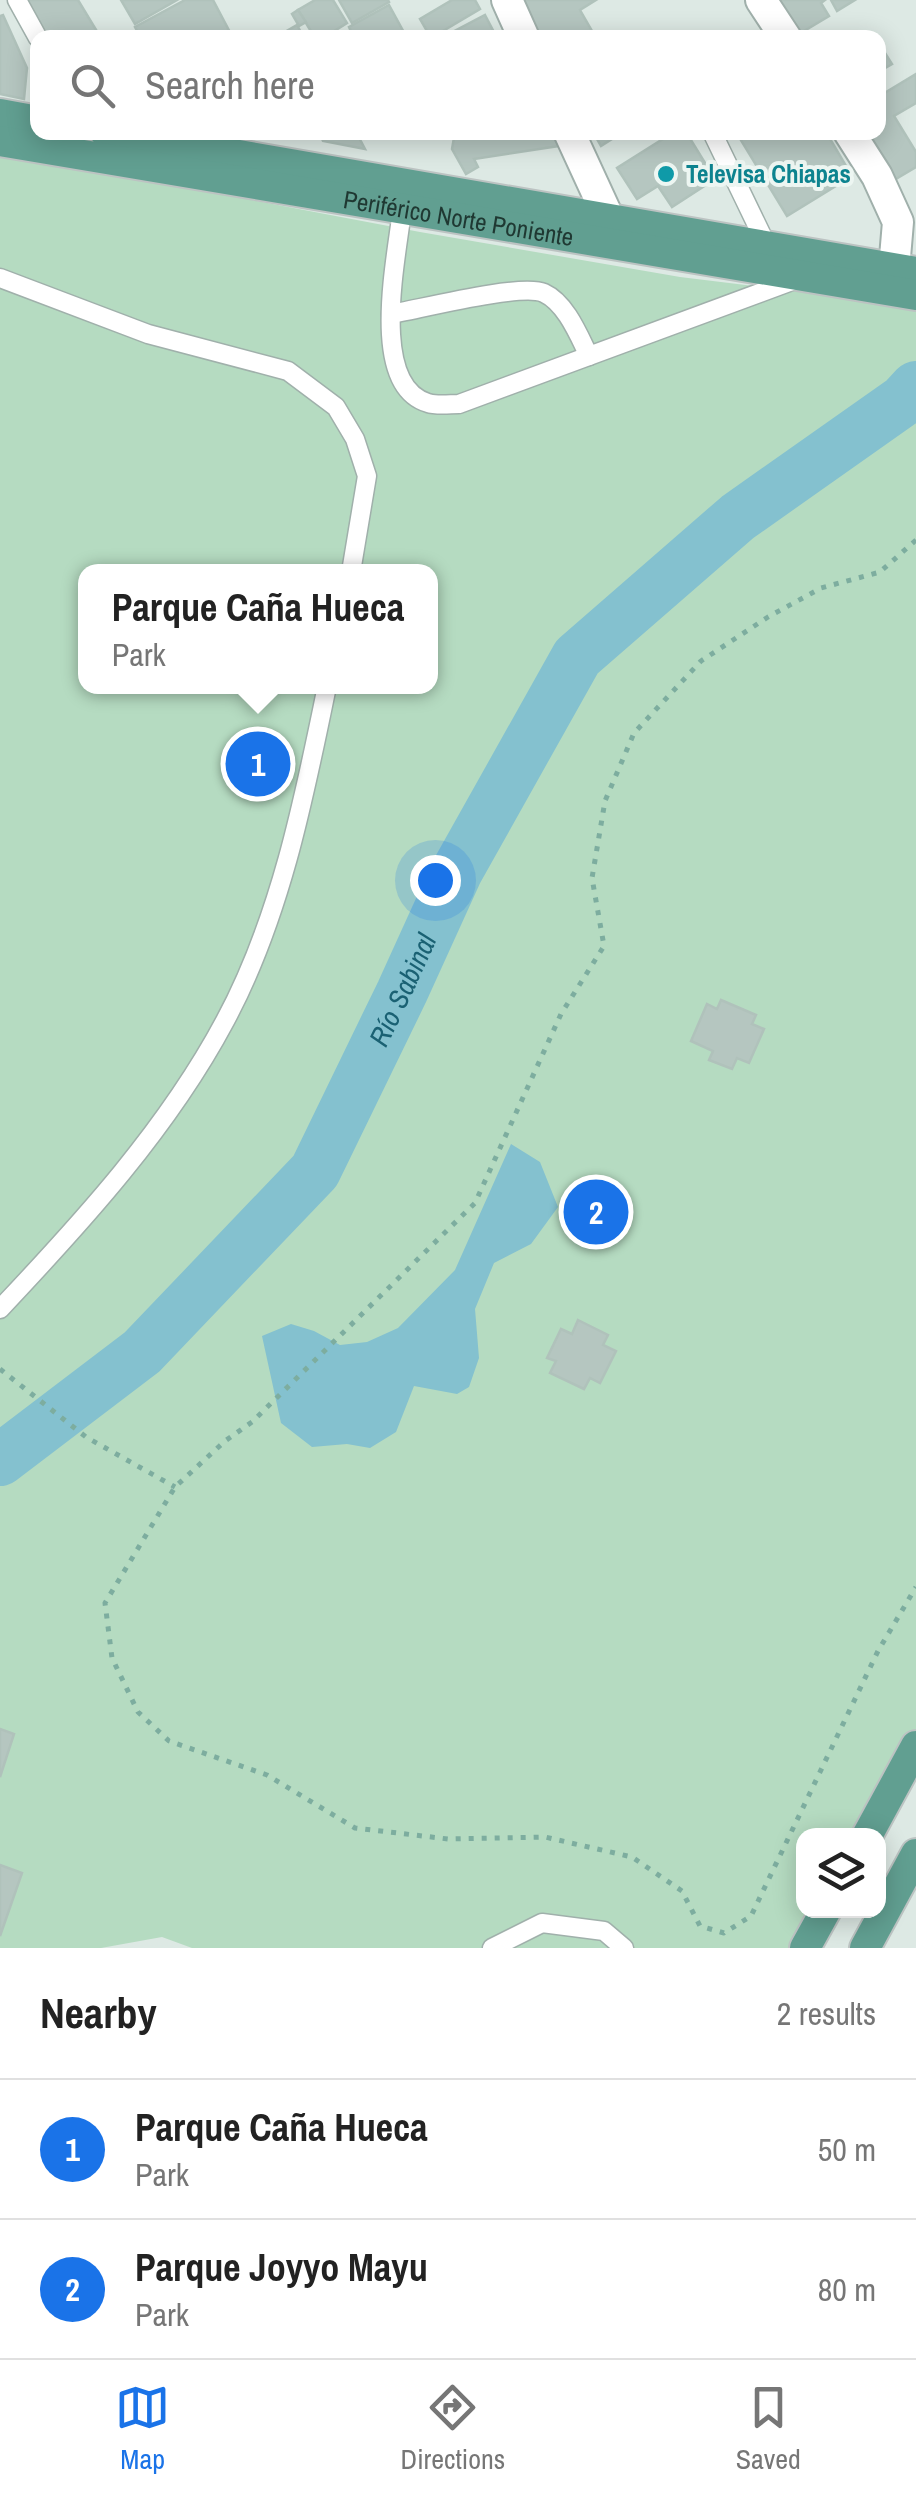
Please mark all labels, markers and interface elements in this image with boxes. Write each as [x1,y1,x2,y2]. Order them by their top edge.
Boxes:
search box [30,30,886,140]
icon: search [65,58,120,113]
text: Search here [145,60,315,111]
place label: Televisa Chiapas [686,157,851,191]
marker: Televisa Chiapas [655,163,677,185]
street label: Periférico Norte Poniente [341,182,576,254]
popup [78,564,438,694]
text: Parque Caña Hueca [112,582,404,633]
text: Park [112,633,166,676]
pin: 1 [226,726,290,802]
your location [410,855,461,906]
water label: Río Sabinal [360,927,445,1052]
pin: 2 [564,1174,628,1250]
map controls [796,1828,886,1918]
button: layers [796,1828,886,1918]
text: Nearby [40,1985,157,2041]
text: 2 results [777,1992,876,2035]
text: Parque Caña Hueca [135,2102,428,2153]
text: 1 [65,2128,80,2171]
text: 50 m [818,2128,876,2171]
text: Park [135,2153,189,2196]
text: Parque Joyyo Mayu [135,2242,428,2293]
text: 2 [65,2268,80,2311]
text: 80 m [818,2268,876,2311]
text: Park [135,2293,189,2336]
tab: Map [115,2380,170,2478]
tab: Directions [401,2380,505,2478]
tab: Saved [736,2380,801,2478]

